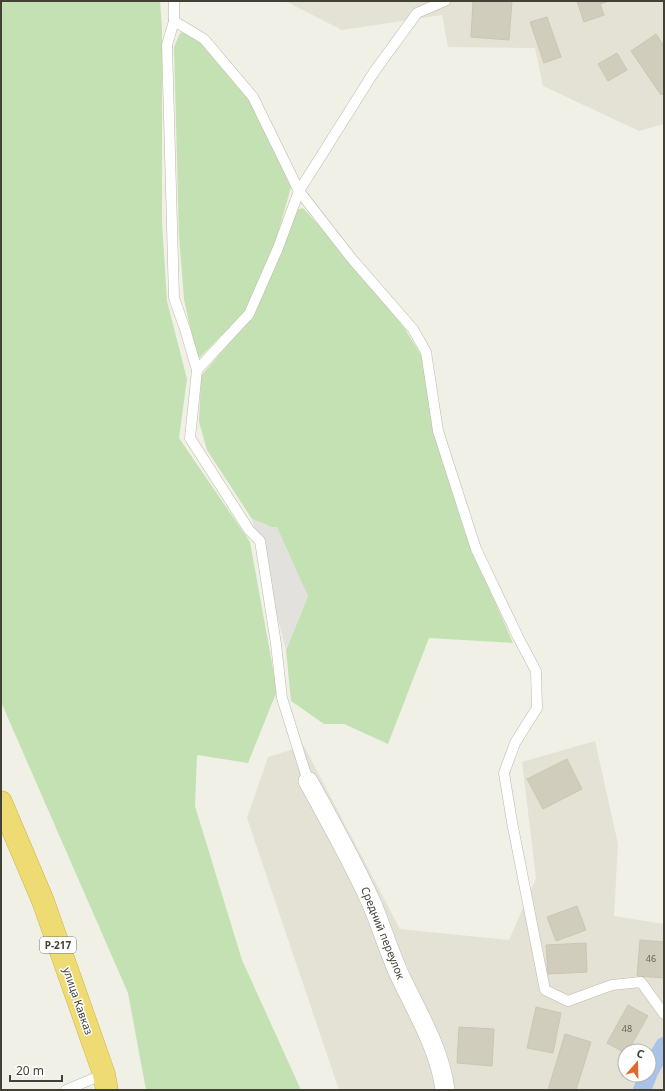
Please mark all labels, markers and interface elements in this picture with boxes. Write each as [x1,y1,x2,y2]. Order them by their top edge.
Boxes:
street label: Средний переулок [358,884,409,982]
road number: Р-217 [40,937,76,953]
house number: 46 [646,952,656,965]
street label: улица Кавказ [60,965,97,1036]
house number: 48 [622,1022,632,1035]
north arrow [617,1043,657,1083]
text: С [635,1045,646,1061]
scale bar [10,1057,62,1083]
text: 20 m [16,1062,44,1079]

